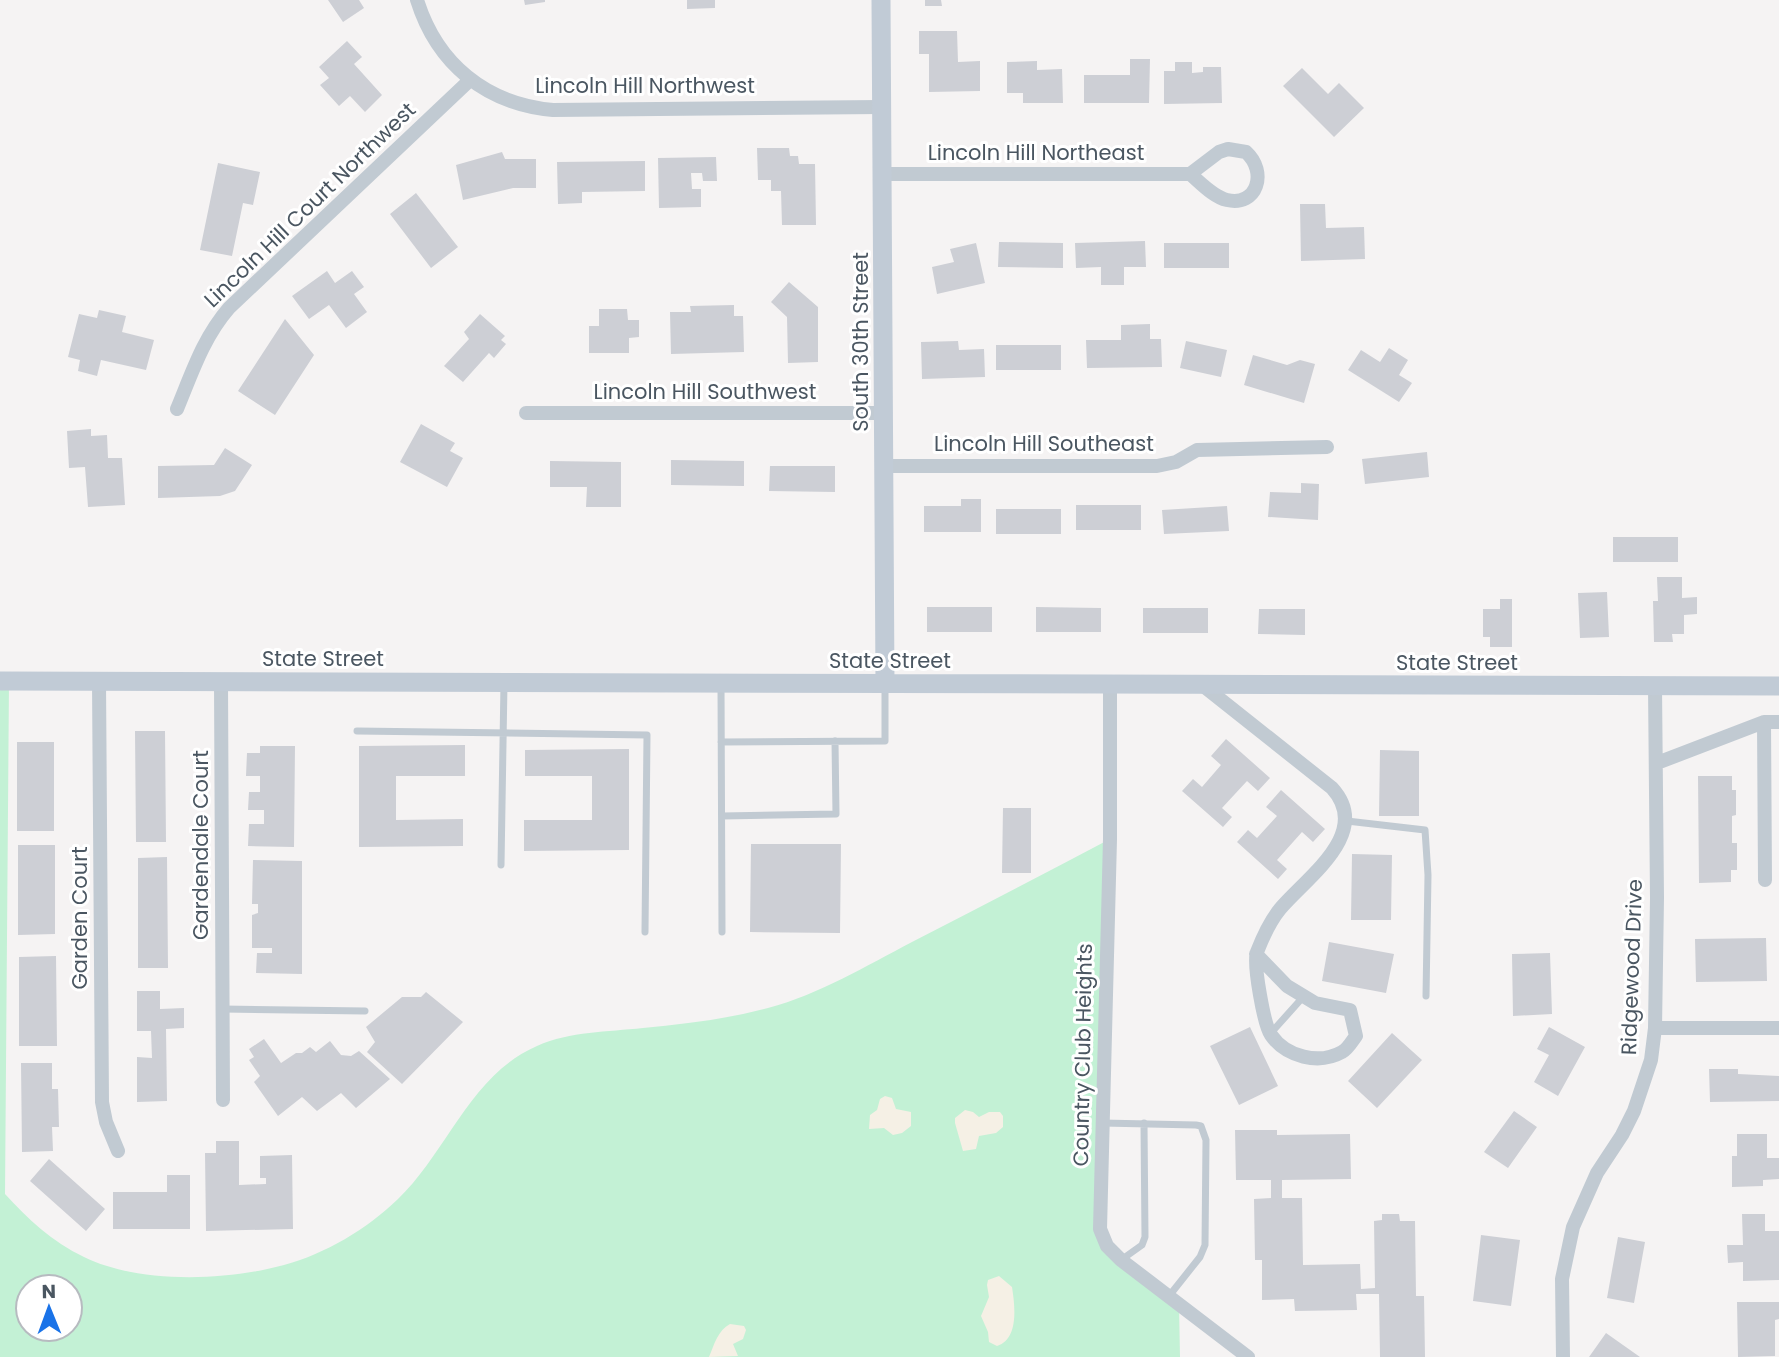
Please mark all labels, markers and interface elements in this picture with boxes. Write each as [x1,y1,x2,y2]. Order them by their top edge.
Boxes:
street label: Lincoln Hill Northwest [535,71,755,100]
street label: Lincoln Hill Court Northwest [197,96,422,314]
street label: Lincoln Hill Northeast [928,138,1144,167]
street label: South 30th Street [846,252,875,432]
street label: Lincoln Hill Southwest [594,377,816,406]
street label: Lincoln Hill Southeast [934,429,1154,458]
street label: State Street [262,644,384,673]
street label: State Street [829,646,951,675]
street label: State Street [1396,648,1518,677]
street label: Gardendale Court [186,750,215,940]
street label: Garden Court [65,846,94,990]
street label: Ridgewood Drive [1614,879,1649,1055]
street label: Country Club Heights [1066,943,1099,1167]
north arrow [14,1273,84,1343]
text: N [41,1278,56,1305]

